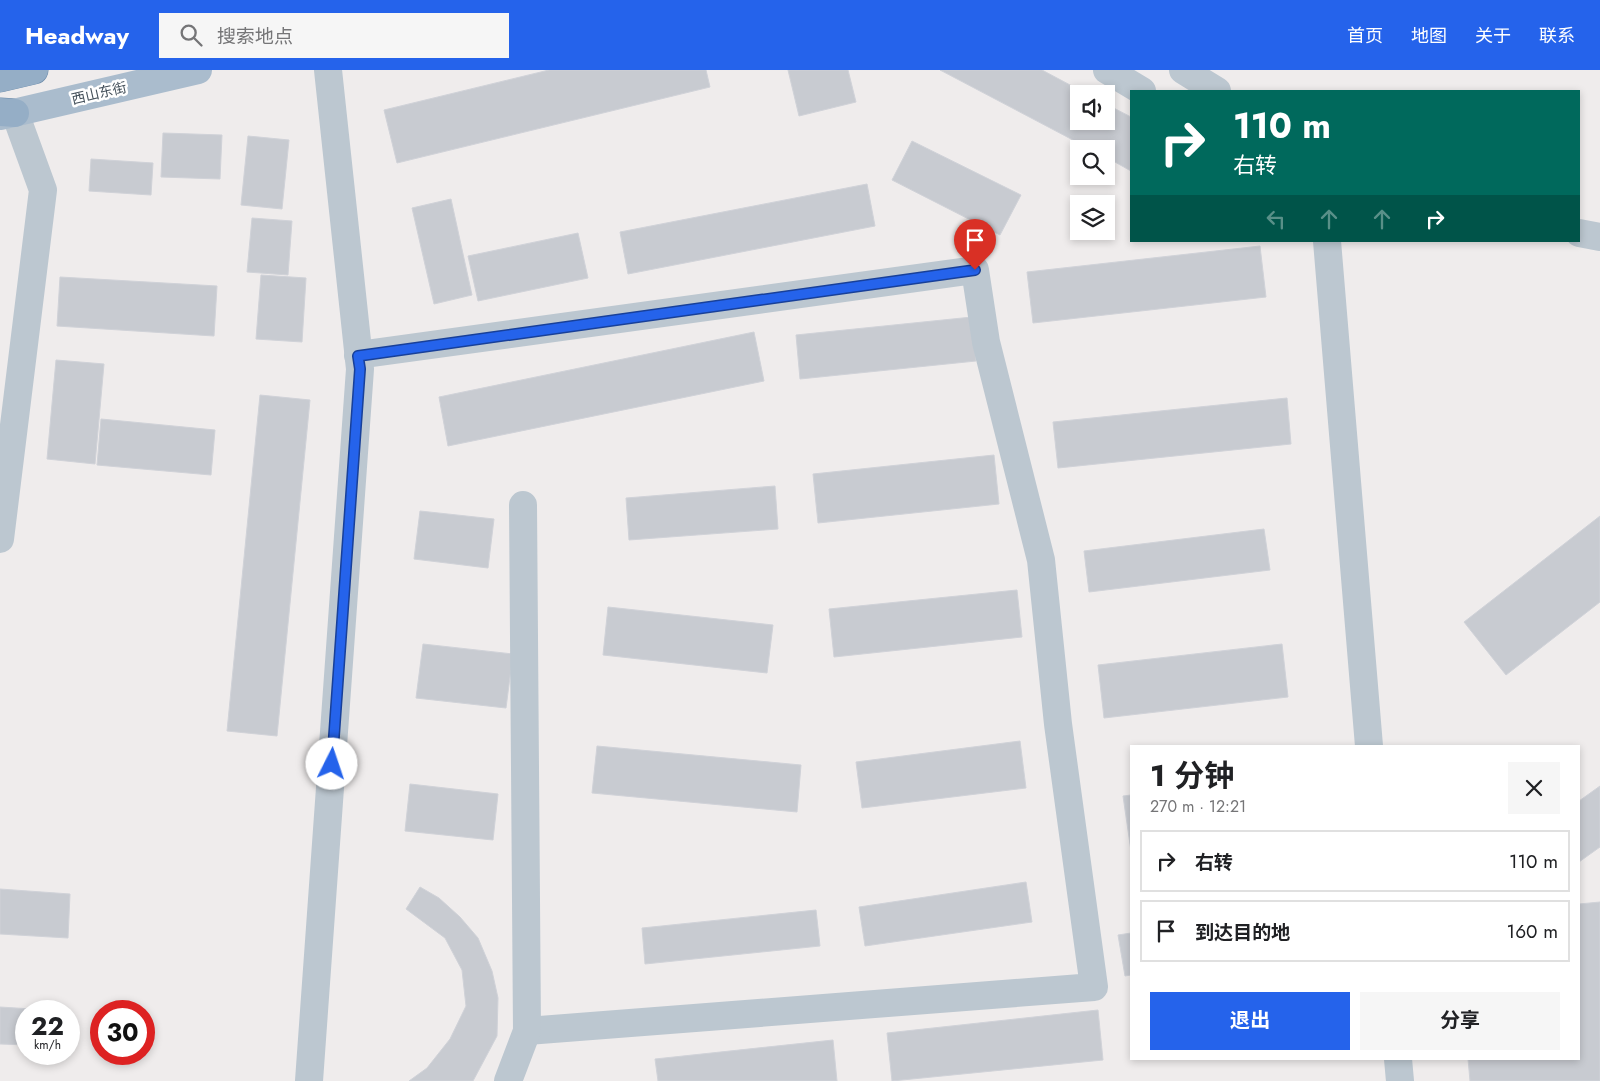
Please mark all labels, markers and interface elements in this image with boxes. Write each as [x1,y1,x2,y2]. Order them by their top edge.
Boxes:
search box [159,13,509,58]
text: Headway [25,18,129,53]
icon: search [177,21,205,49]
text: 搜索地点 [217,23,293,50]
text: 首页 [1347,23,1383,49]
text: 地图 [1411,23,1447,49]
text: 关于 [1475,23,1511,49]
text: 联系 [1539,23,1575,49]
street label: 西山东街 [69,77,129,109]
map controls [1070,85,1115,240]
button: sound [1070,85,1115,130]
text: 110 m [1233,101,1331,151]
icon: right [1150,110,1215,175]
button: search [1070,140,1115,185]
text: 右转 [1233,149,1277,181]
button: layers [1070,195,1115,240]
icon: left [1262,205,1290,233]
icon: ahead [1315,205,1343,233]
icon: ahead [1368,205,1396,233]
icon: right [1421,205,1449,233]
pin [954,219,996,270]
icon: arrive [961,226,989,254]
position arrow [305,737,357,789]
text: 1 分钟 [1150,754,1234,797]
button: close [1508,762,1560,814]
text: 270 m · 12:21 [1150,795,1246,818]
icon: right [1152,847,1180,875]
text: 110 m [1509,848,1558,875]
text: 右转 [1195,849,1233,876]
icon: arrive [1152,917,1180,945]
text: 160 m [1507,918,1558,945]
text: 到达目的地 [1195,919,1290,946]
button: 退出 [1150,992,1350,1050]
button: 分享 [1360,992,1560,1050]
speed limit sign: 30 [90,1000,155,1065]
text: 22 [31,1008,64,1044]
text: km/h [34,1036,61,1054]

